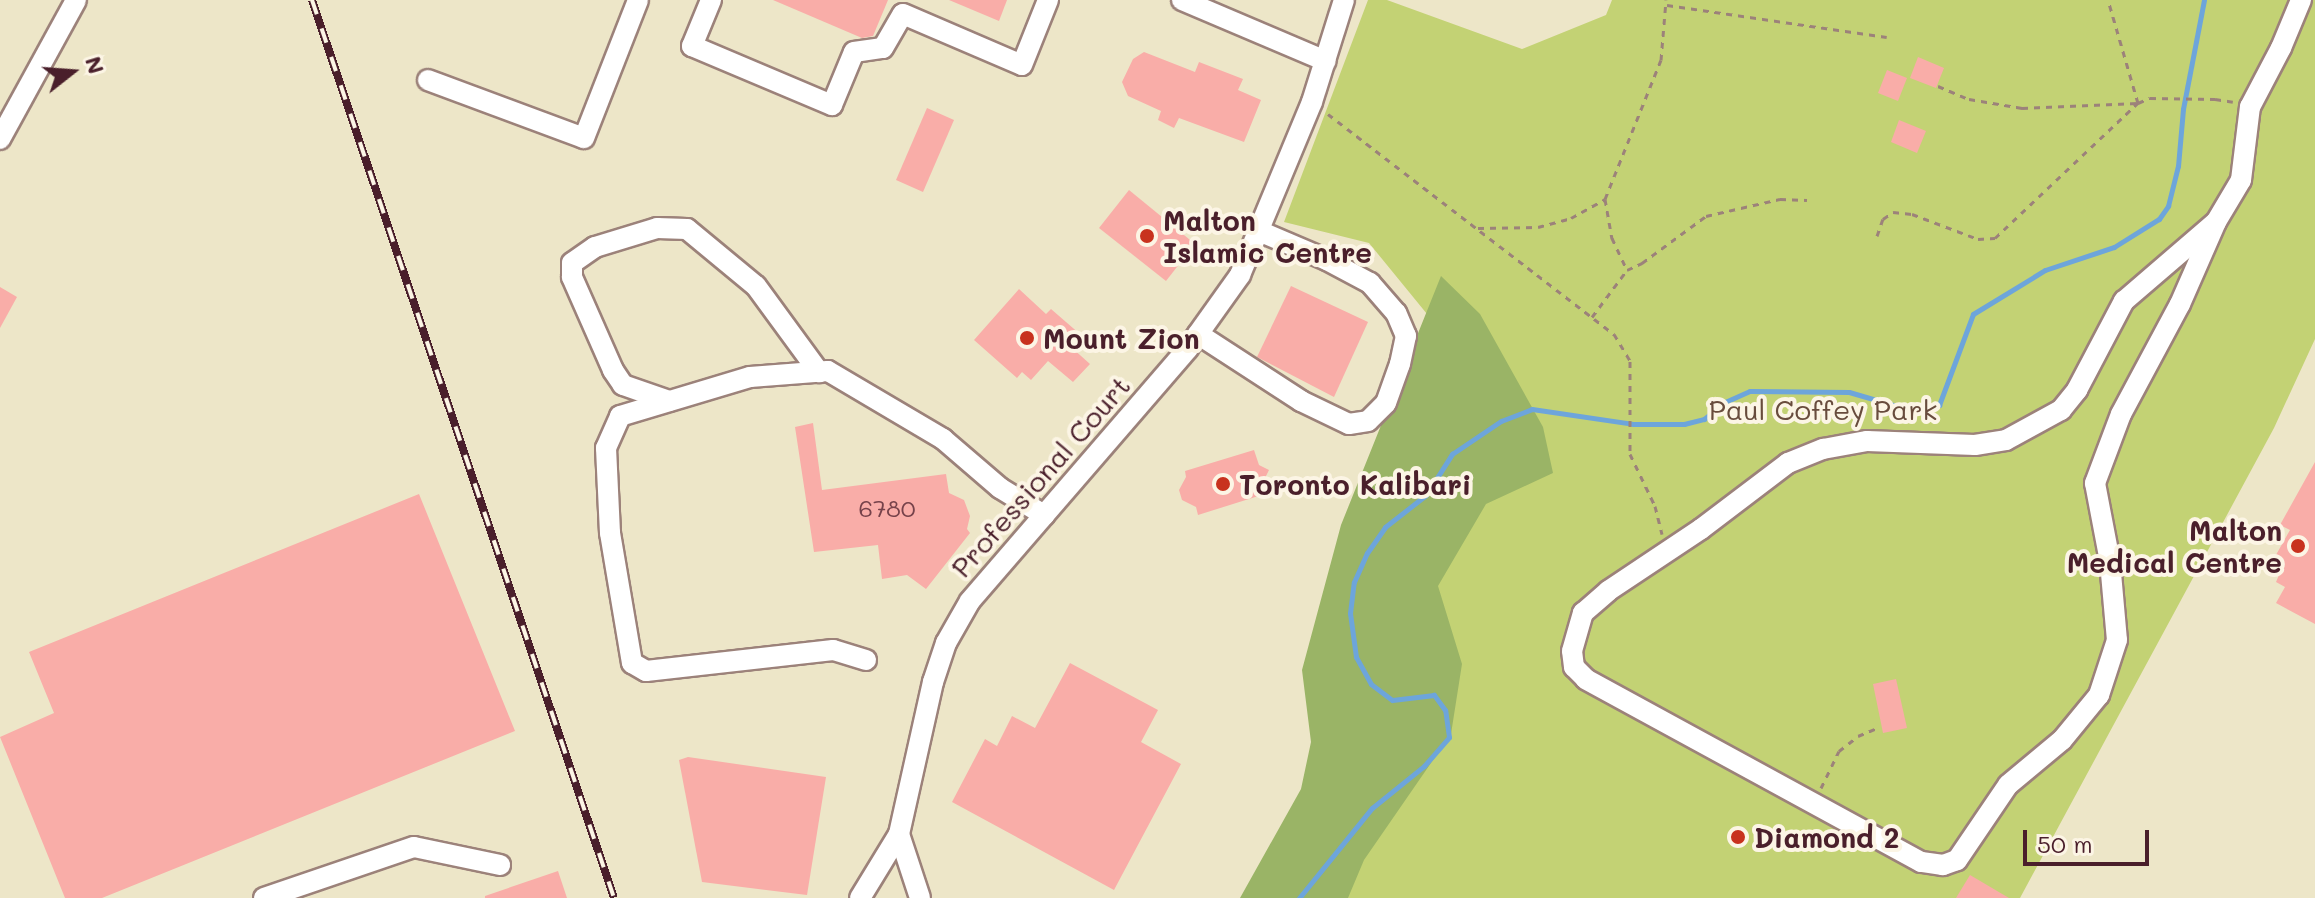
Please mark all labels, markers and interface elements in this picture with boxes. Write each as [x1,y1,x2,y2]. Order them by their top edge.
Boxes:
north arrow [32,32,112,112]
text: N [79,53,112,77]
place label: Malton Islamic Centre [1163,203,1372,269]
marker: Malton Islamic Centre [1138,227,1156,245]
place label: Mount Zion [1043,321,1200,355]
marker: Mount Zion [1018,329,1036,347]
street label: Professional Court [943,369,1137,583]
park label: Paul Coffey Park [1709,392,1937,426]
place label: Toronto Kalibari [1239,467,1471,501]
marker: Toronto Kalibari [1214,475,1232,493]
house number: 6780 [858,494,916,522]
place label: Malton Medical Centre [2067,513,2282,579]
marker: Malton Medical Centre [2289,537,2307,555]
scale bar [2027,814,2153,864]
place label: Diamond 2 [1754,820,1899,854]
marker: Diamond 2 [1729,828,1747,846]
text: 50 m [2037,828,2093,859]

